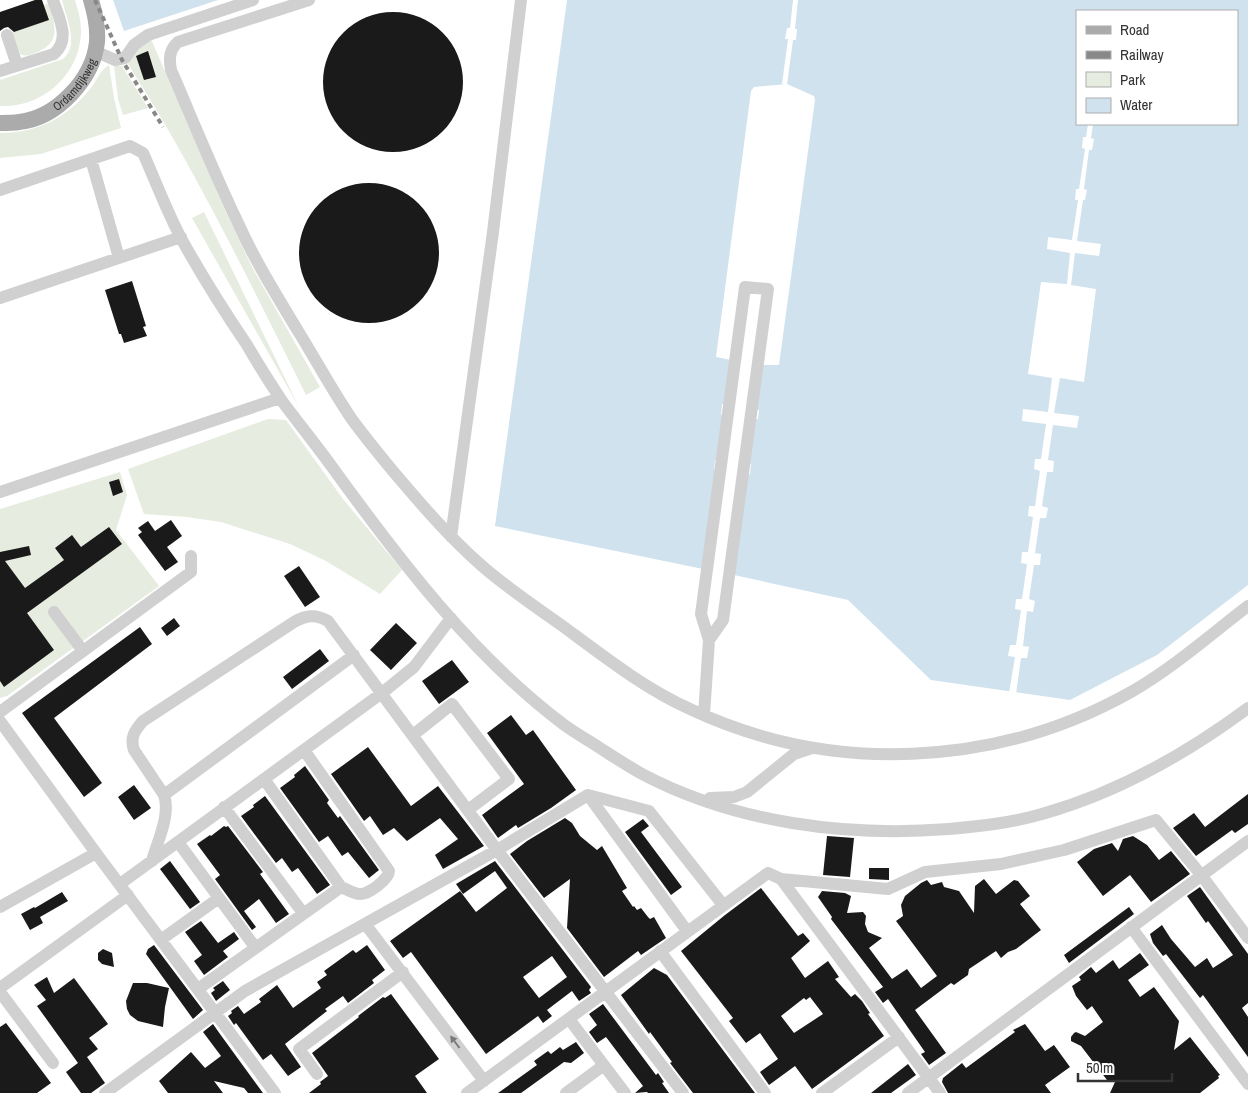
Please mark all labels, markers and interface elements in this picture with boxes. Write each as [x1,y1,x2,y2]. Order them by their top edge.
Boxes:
legend [1076,10,1238,125]
text: Road [1120,19,1149,40]
text: Railway [1120,44,1165,65]
street label: Ordamdijkweg [50,56,101,115]
text: Park [1120,69,1146,90]
text: Water [1120,94,1152,115]
one-way arrow [449,1036,460,1049]
scale bar [1078,1050,1172,1082]
text: 50 m [1086,1057,1113,1078]

